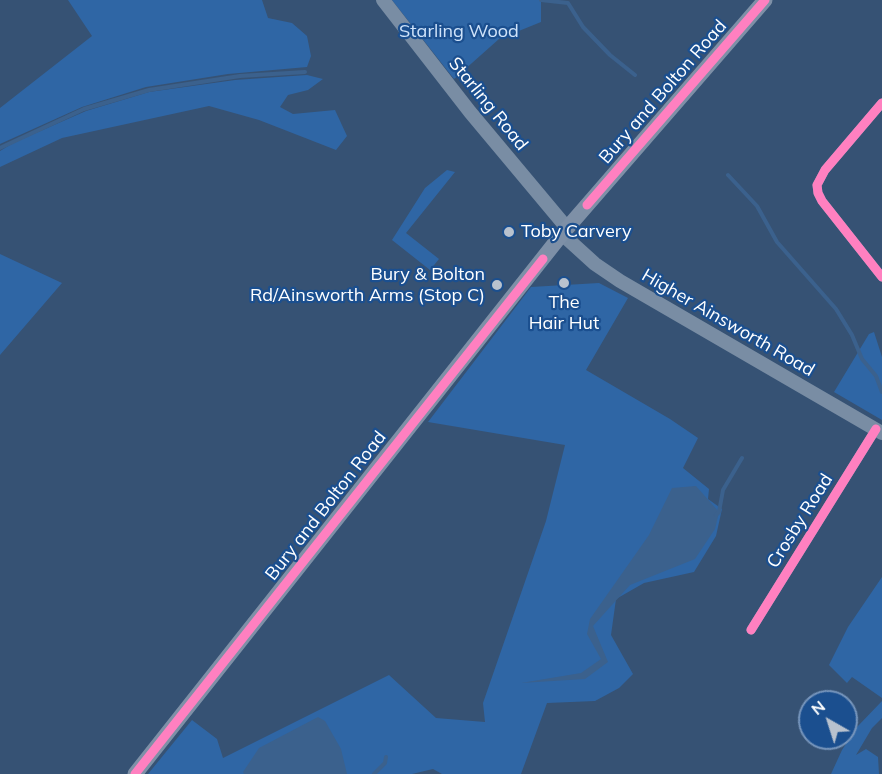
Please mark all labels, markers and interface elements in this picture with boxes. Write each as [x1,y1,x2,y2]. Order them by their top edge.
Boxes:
street label: Bury and Bolton Road [595,16,731,168]
park label: Starling Wood [399,21,519,43]
street label: Starling Road [444,53,532,155]
place label: Toby Carvery [521,221,631,243]
marker: Toby Carvery [502,225,516,239]
place label: Bury & Bolton Rd/Ainsworth Arms (Stop C) [250,264,485,306]
street label: Higher Ainsworth Road [638,265,818,381]
marker: The Hair Hut [557,276,571,290]
marker: Bury & Bolton Rd/Ainsworth Arms (Stop C) [490,278,504,292]
place label: The Hair Hut [529,292,599,334]
street label: Bury and Bolton Road [261,427,391,585]
street label: Crosby Road [762,470,838,572]
north arrow [798,690,858,750]
text: N [807,696,829,719]

